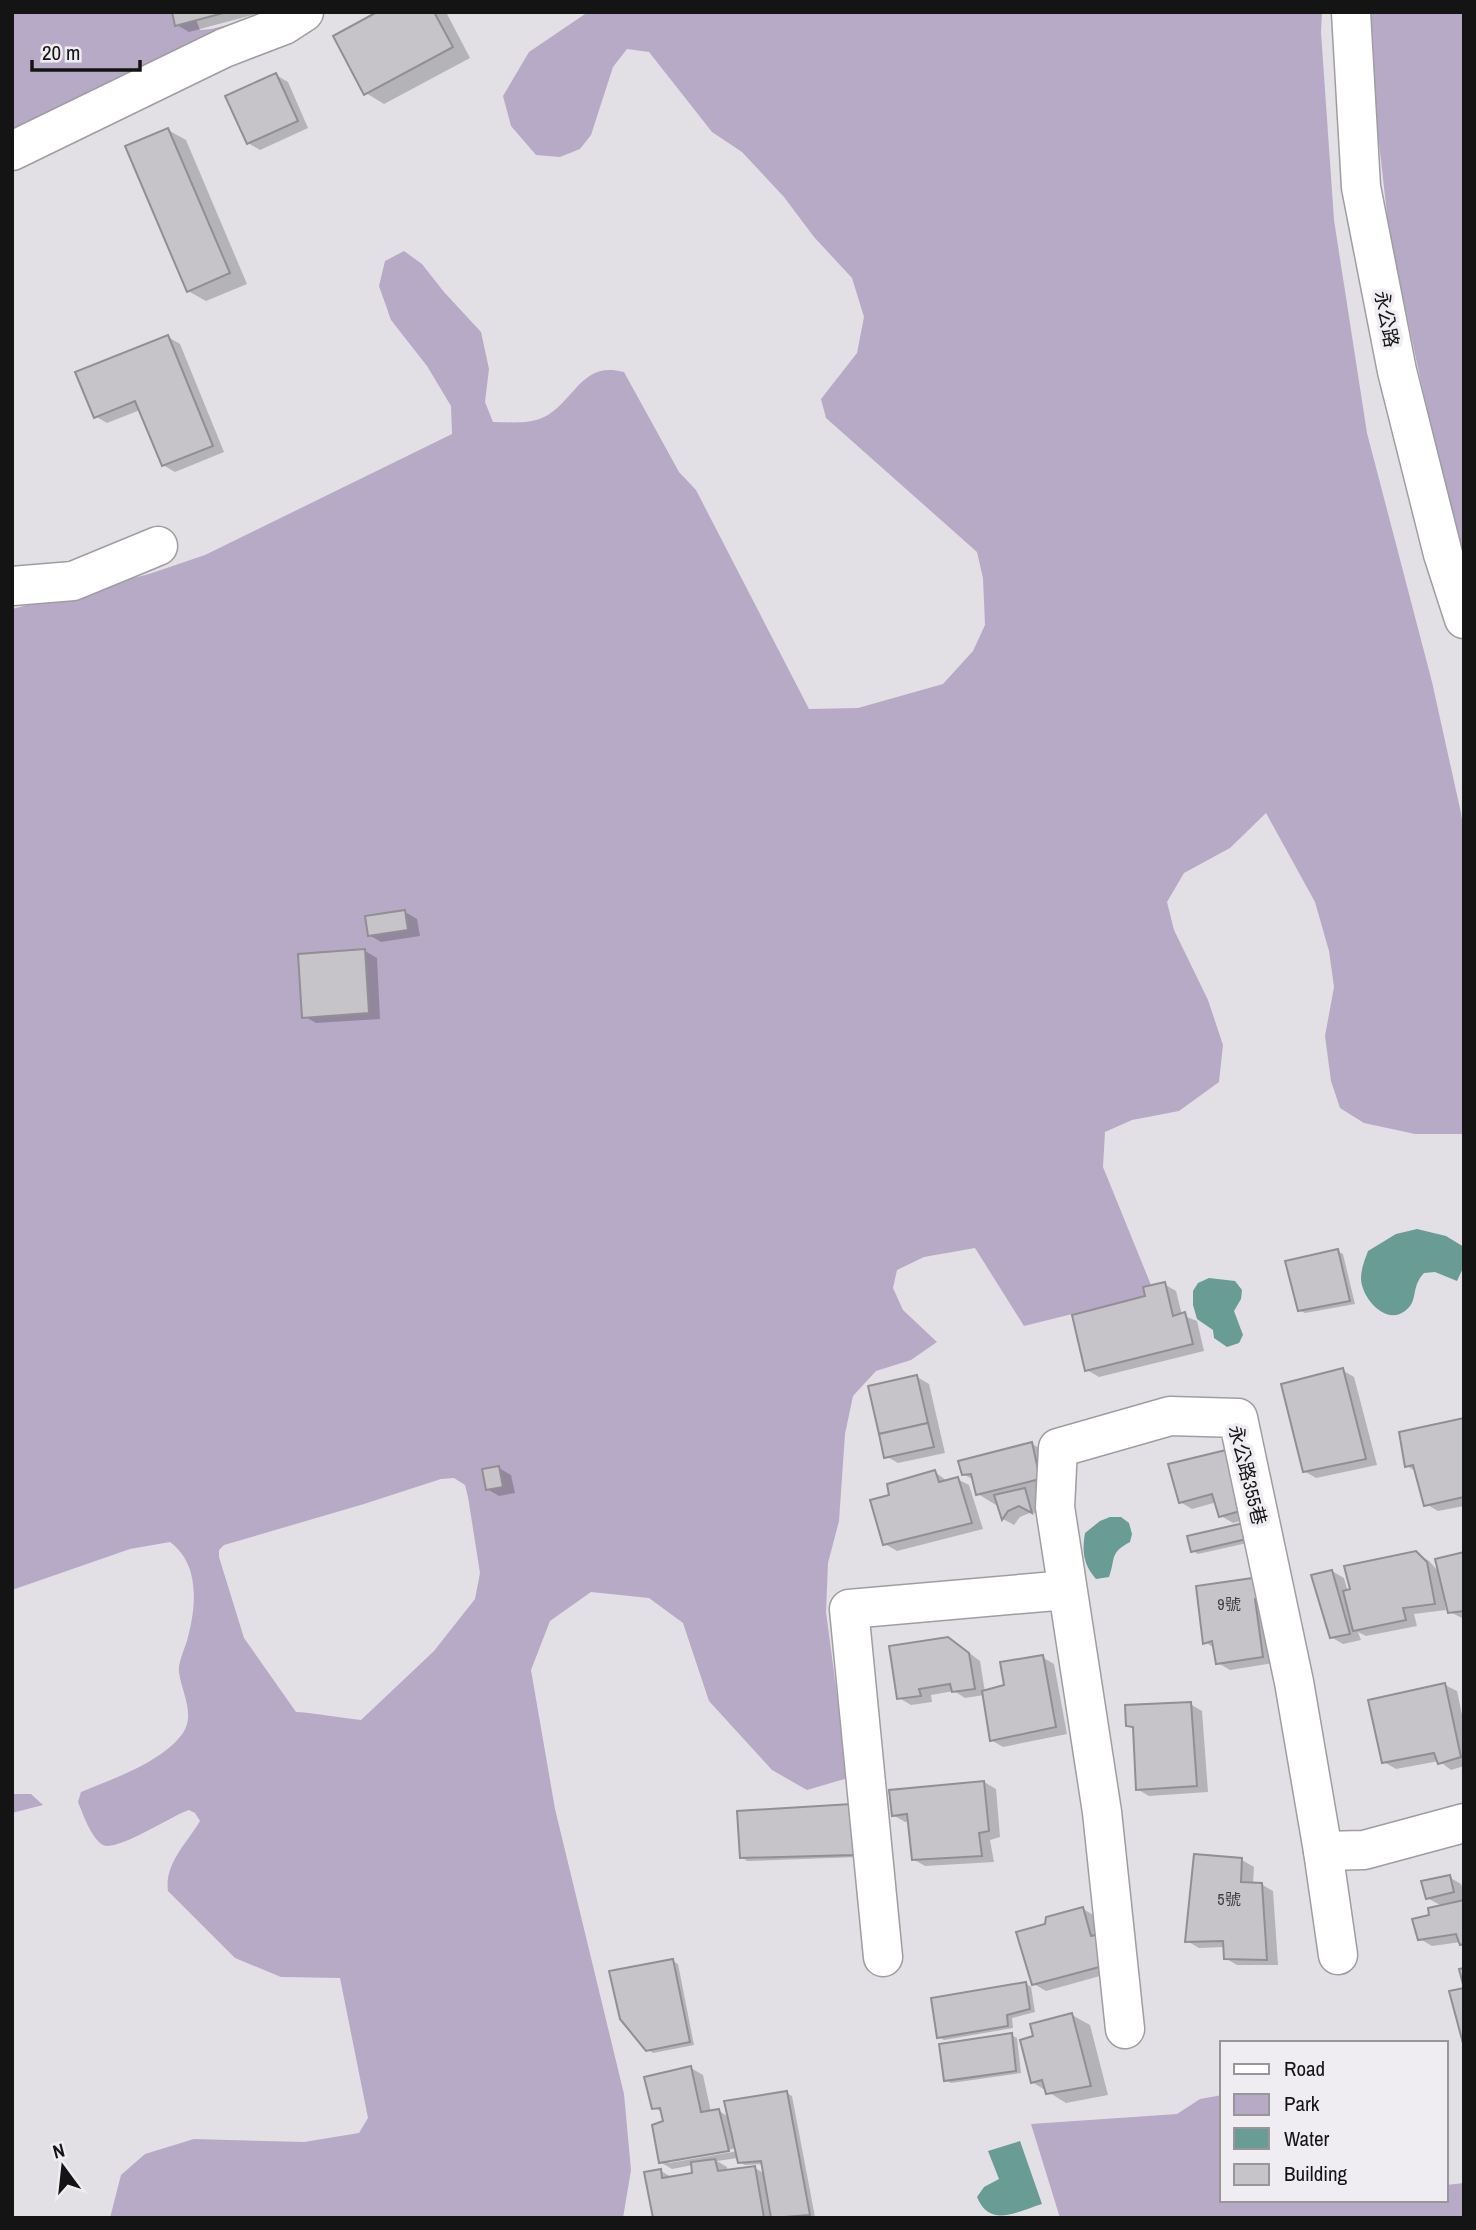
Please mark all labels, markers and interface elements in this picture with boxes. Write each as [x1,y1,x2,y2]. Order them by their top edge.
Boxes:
scale bar [32,28,140,72]
text: 20 m [42,38,80,67]
street label: 永公路 [1369,289,1405,349]
street label: 永公路355巷 [1223,1422,1273,1528]
house number: 9號 [1217,1593,1241,1615]
house number: 5號 [1217,1888,1241,1910]
legend [1220,2041,1448,2202]
text: Road [1284,2054,1325,2083]
text: Park [1284,2089,1320,2118]
text: Water [1284,2124,1330,2153]
north arrow [28,2132,98,2202]
text: N [50,2137,67,2165]
text: Building [1284,2159,1348,2188]

